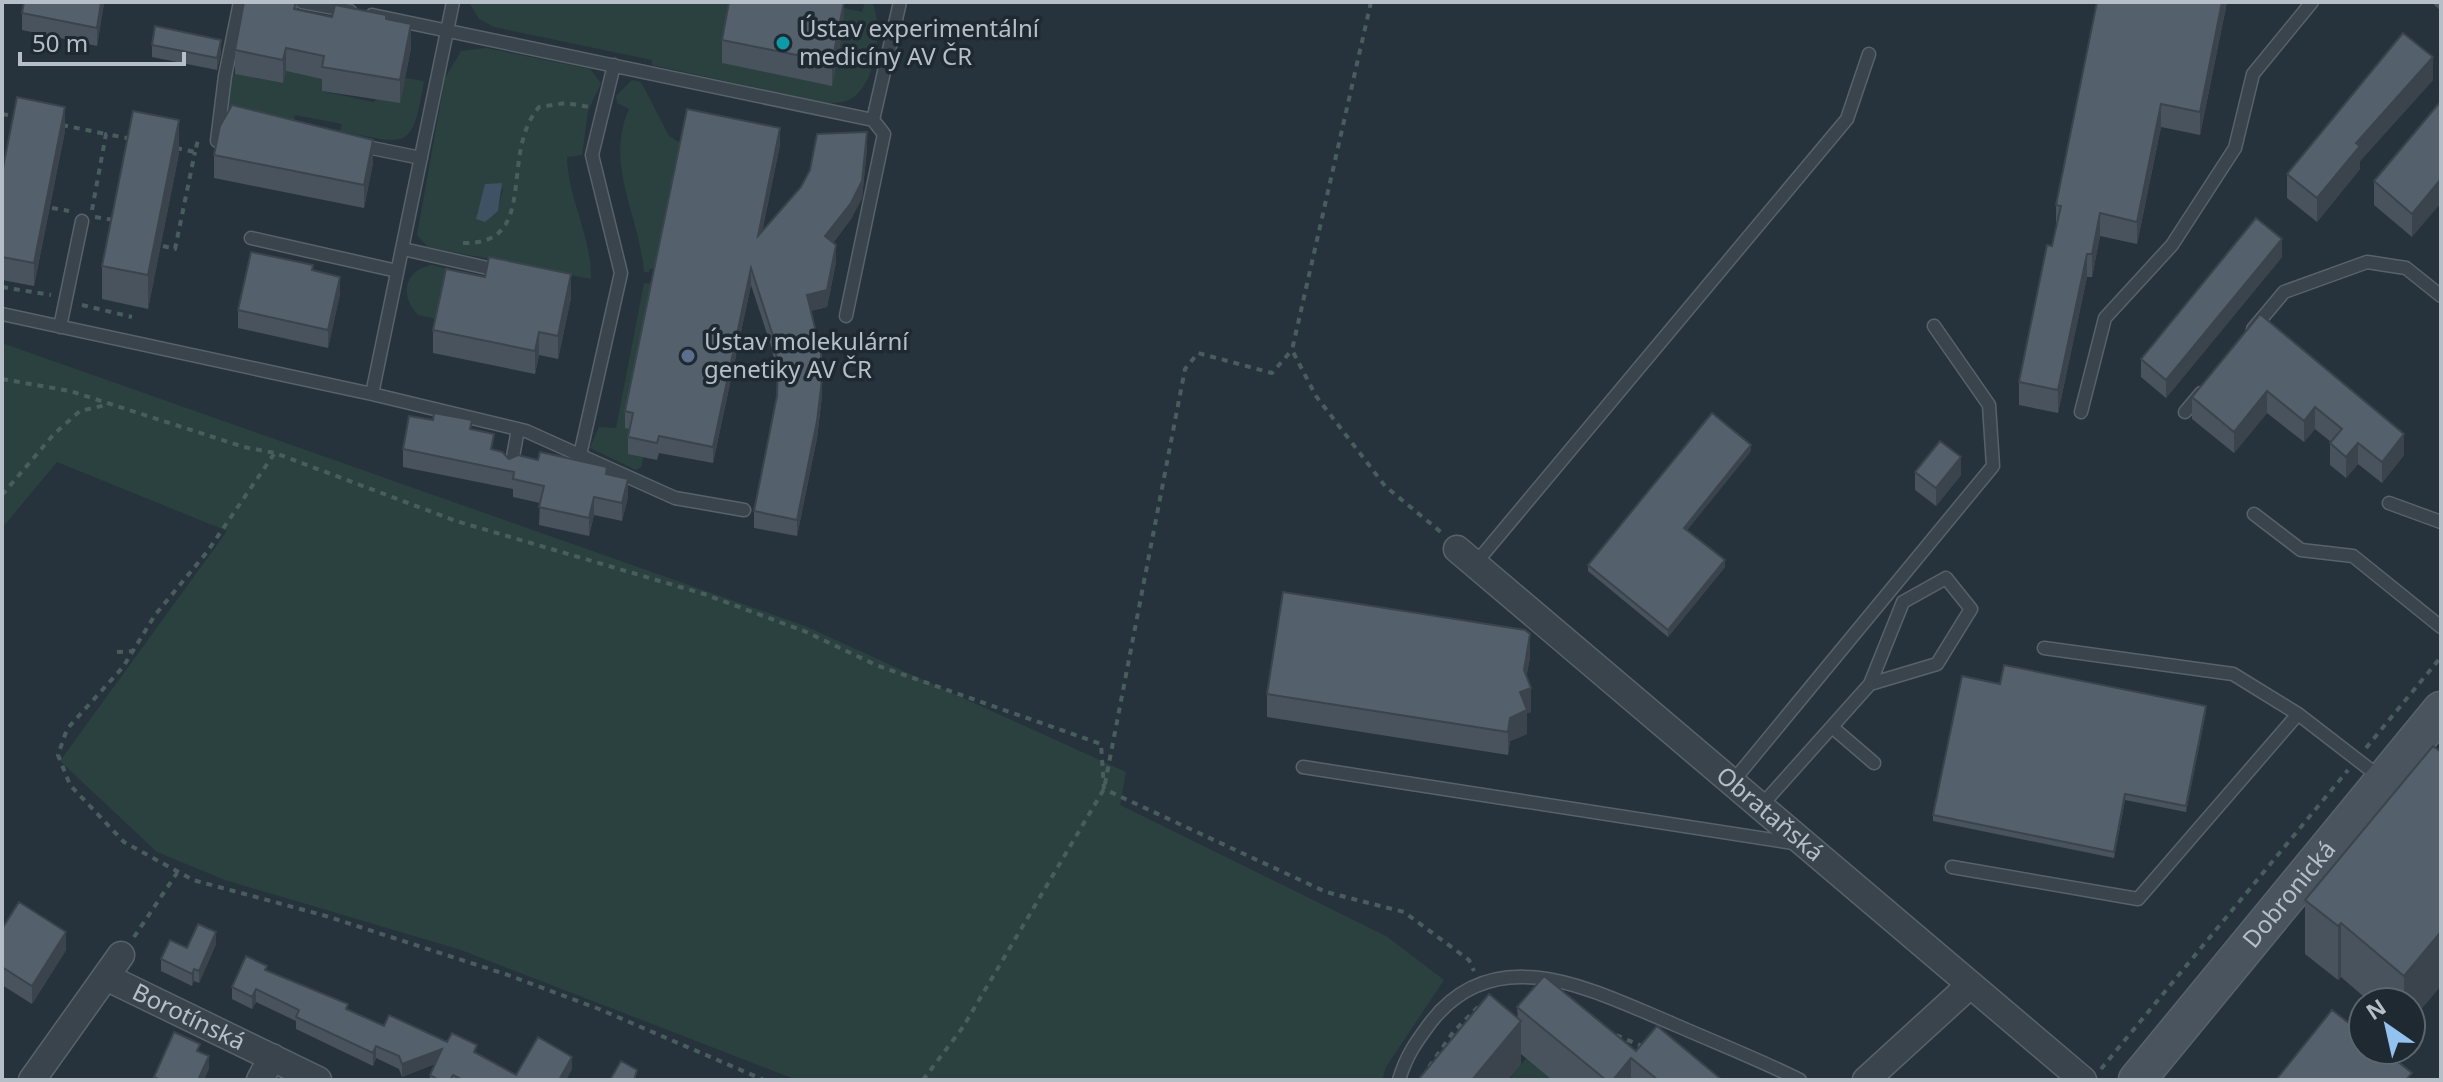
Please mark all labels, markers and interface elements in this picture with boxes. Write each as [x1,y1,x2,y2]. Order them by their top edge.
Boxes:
place label: Ústav experimentální medicíny AV ČR [799,11,1040,72]
scale bar [20,16,184,66]
text: 50 m [32,26,88,59]
marker: Ústav experimentální medicíny AV ČR [774,34,792,52]
place label: Ústav molekulární genetiky AV ČR [704,324,909,385]
marker: Ústav molekulární genetiky AV ČR [679,347,697,365]
street label: Obrataňská [1710,758,1831,868]
street label: Dobronická [2234,833,2342,954]
street label: Borotínská [127,974,251,1057]
north arrow [2347,986,2427,1066]
text: N [2359,991,2391,1026]

